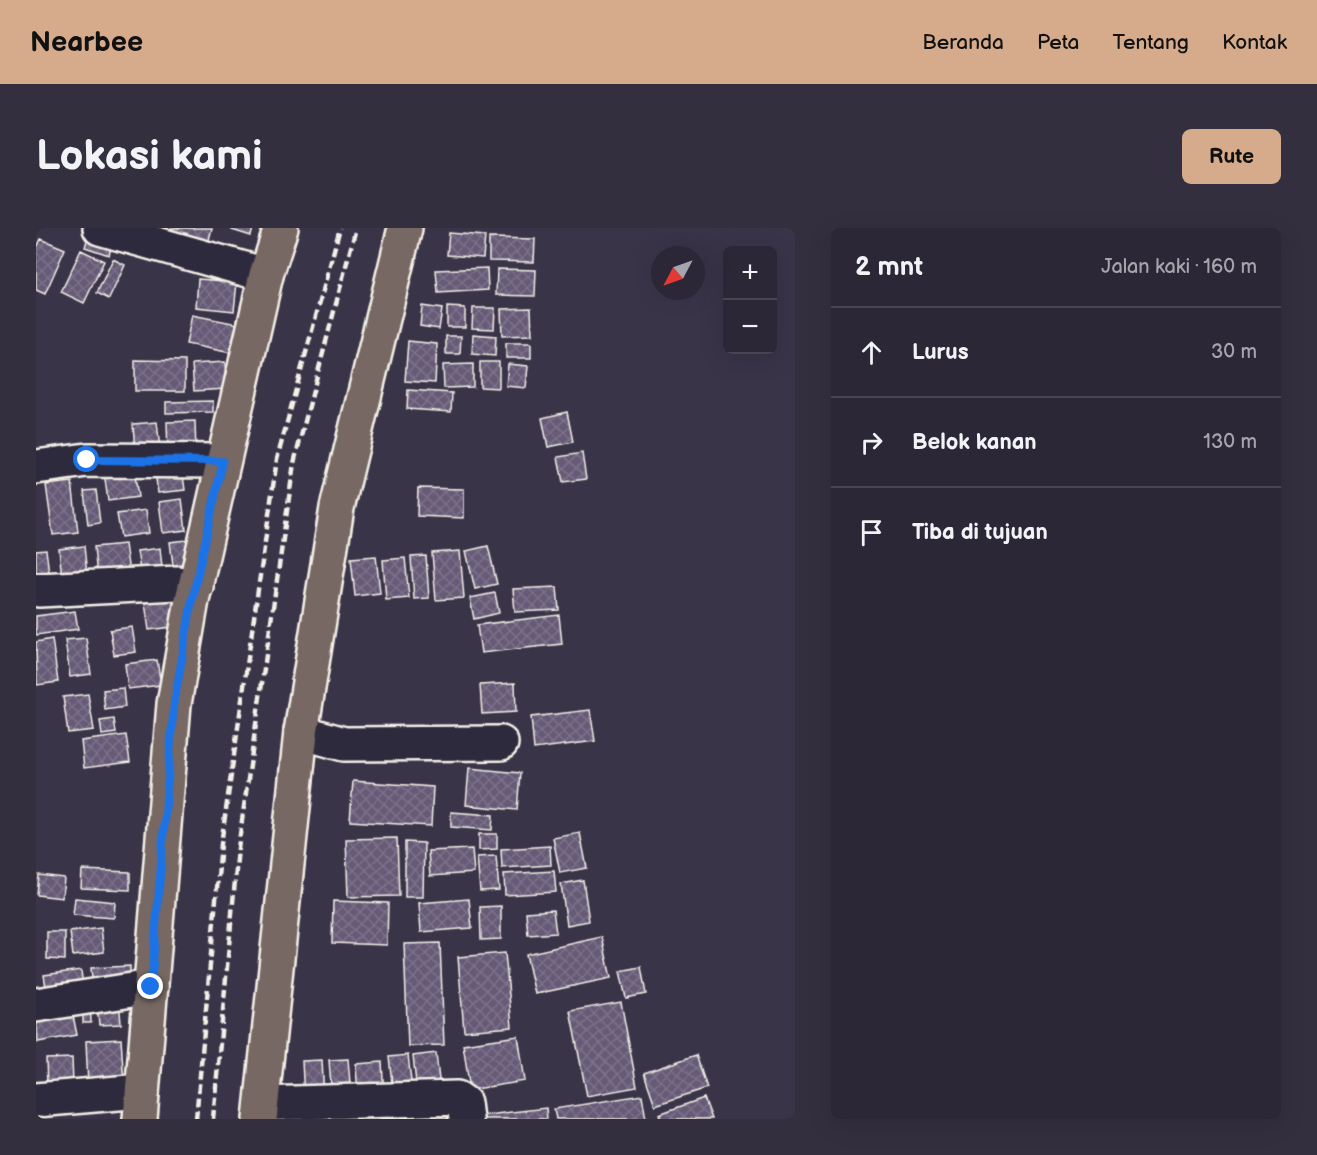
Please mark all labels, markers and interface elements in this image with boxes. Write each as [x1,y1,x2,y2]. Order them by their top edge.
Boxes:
text: Nearbee [30,26,143,59]
text: Beranda [922,30,1004,55]
text: Peta [1037,30,1080,55]
text: Tentang [1113,30,1189,55]
text: Kontak [1222,30,1287,55]
button: Rute [1182,129,1281,184]
text: Lokasi kami [36,131,262,182]
north arrow [651,246,705,300]
map controls [723,246,777,354]
button: + [723,246,777,300]
text: 2 mnt [855,252,923,283]
text: Jalan kaki · 160 m [1101,255,1257,279]
button: − [723,300,777,354]
icon: ahead [855,336,888,369]
text: Lurus [912,339,968,366]
text: 30 m [1211,340,1257,364]
icon: right [855,426,888,459]
text: Belok kanan [912,429,1037,456]
text: 130 m [1203,430,1257,454]
route start [73,446,99,472]
icon: arrive [855,516,888,549]
text: Tiba di tujuan [912,519,1048,546]
route end [137,973,163,999]

